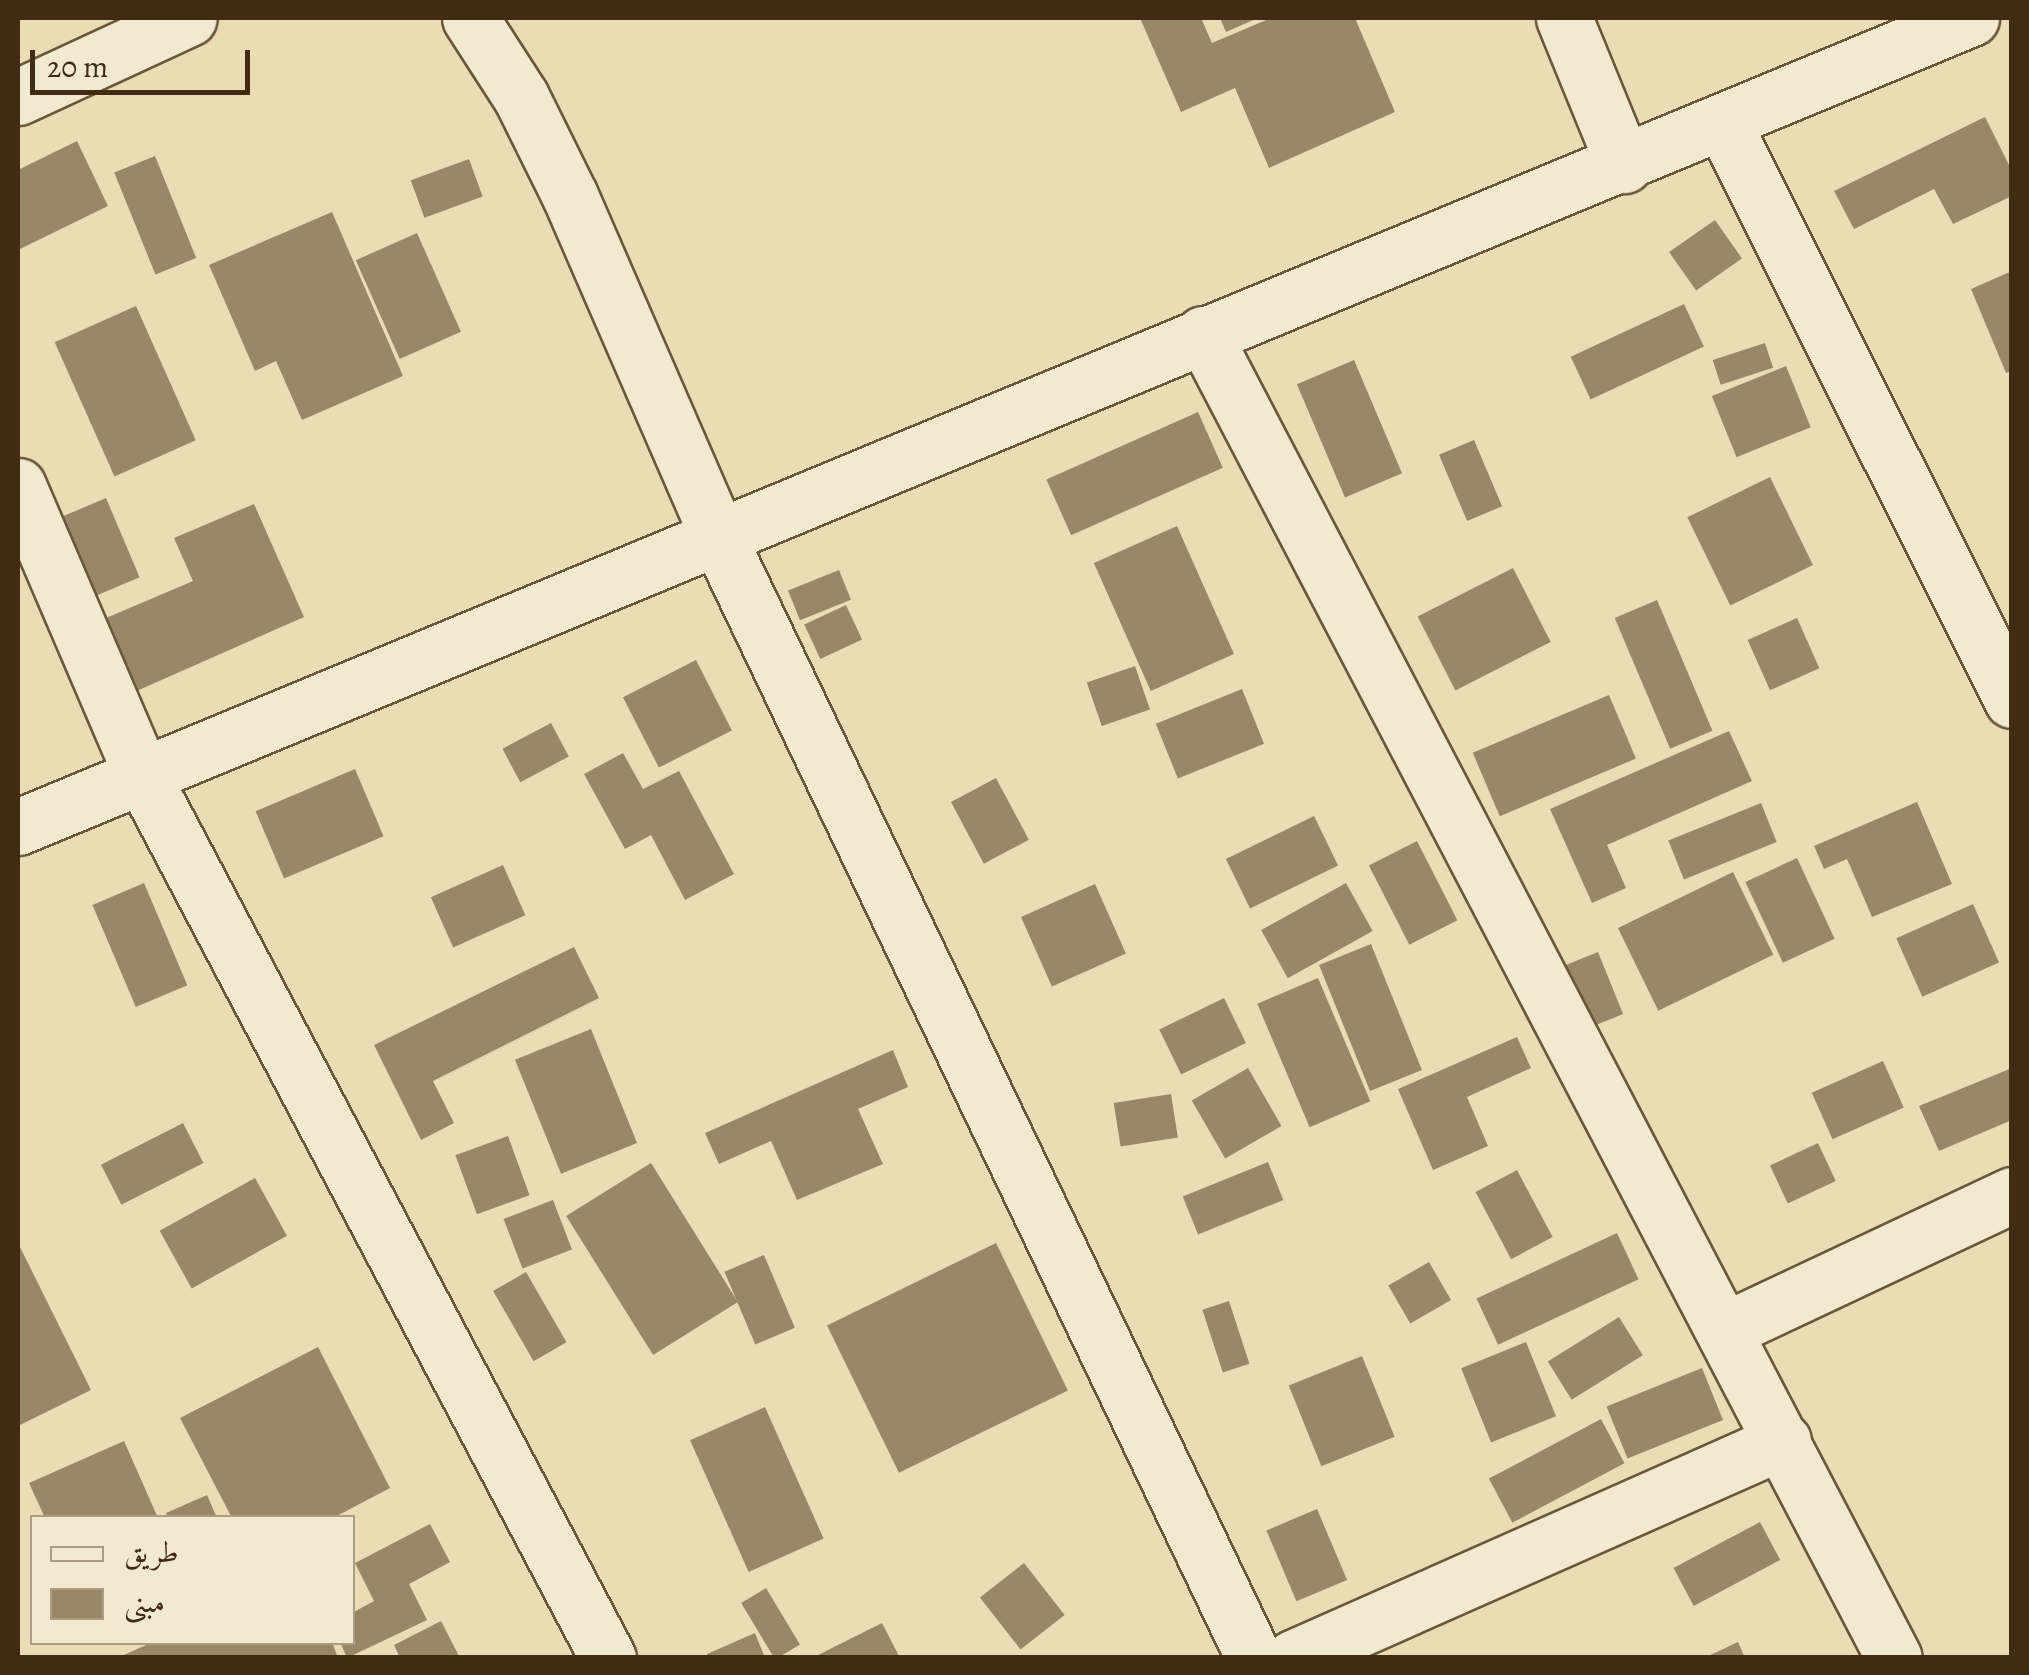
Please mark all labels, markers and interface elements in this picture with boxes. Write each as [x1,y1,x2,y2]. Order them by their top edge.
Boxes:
scale bar [35,30,255,92]
text: 20 m [47,47,108,87]
legend [30,1515,355,1645]
text: طريق [124,1532,179,1572]
text: مبنى [124,1582,165,1622]

